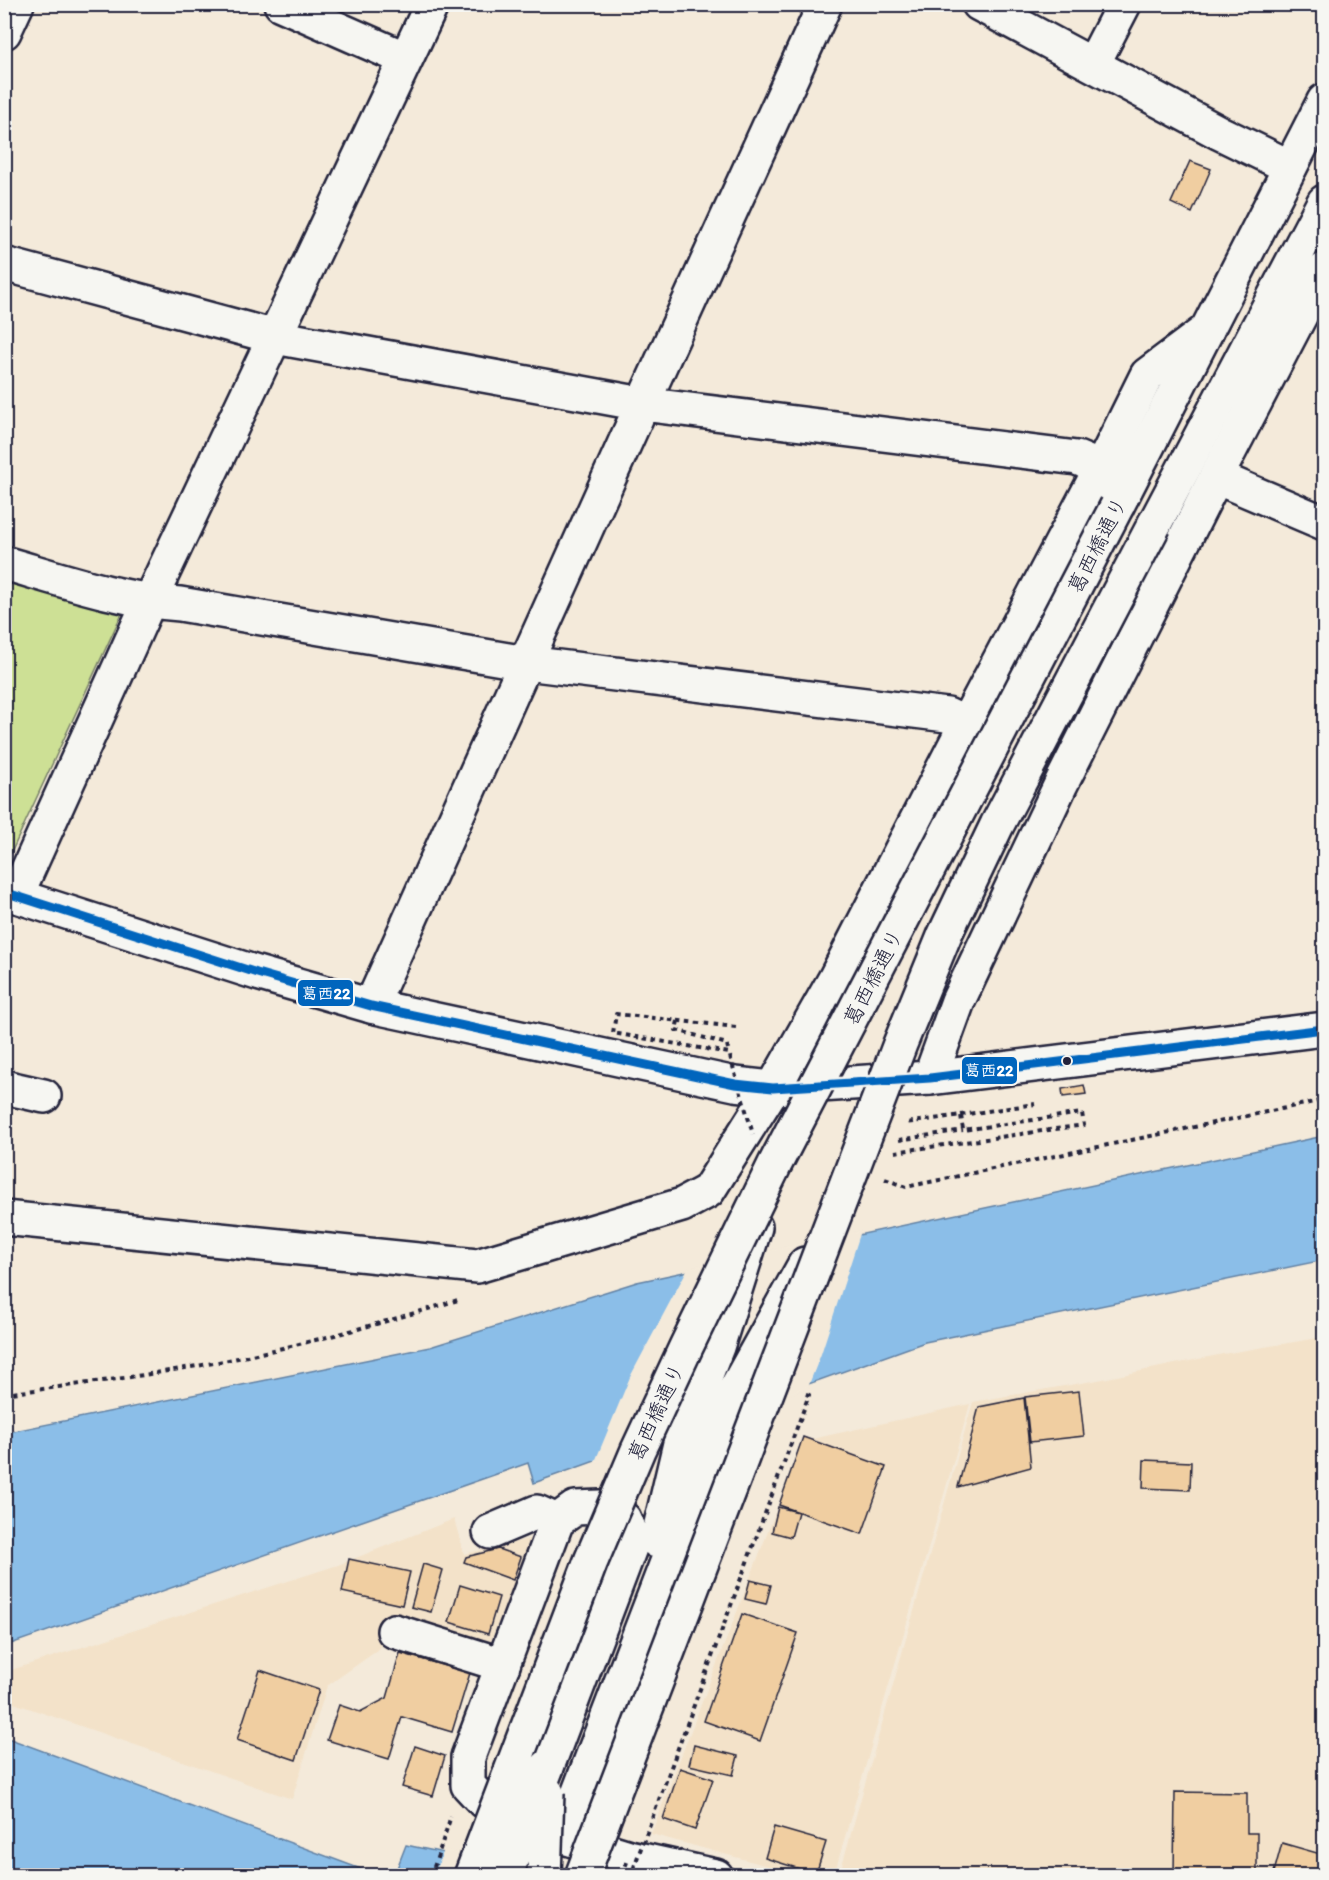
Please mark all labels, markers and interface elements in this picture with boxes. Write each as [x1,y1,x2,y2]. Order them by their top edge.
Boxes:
street label: 葛西橋通り [1062,493,1132,597]
street label: 葛西橋通り [838,925,908,1029]
line badge: 葛西22 [297,979,354,1007]
text: 葛西22 [302,984,351,1003]
unlabelled marker [1061,1055,1073,1067]
line badge: 葛西22 [961,1056,1018,1085]
text: 葛西22 [965,1061,1014,1080]
street label: 葛西橋通り [622,1359,690,1465]

